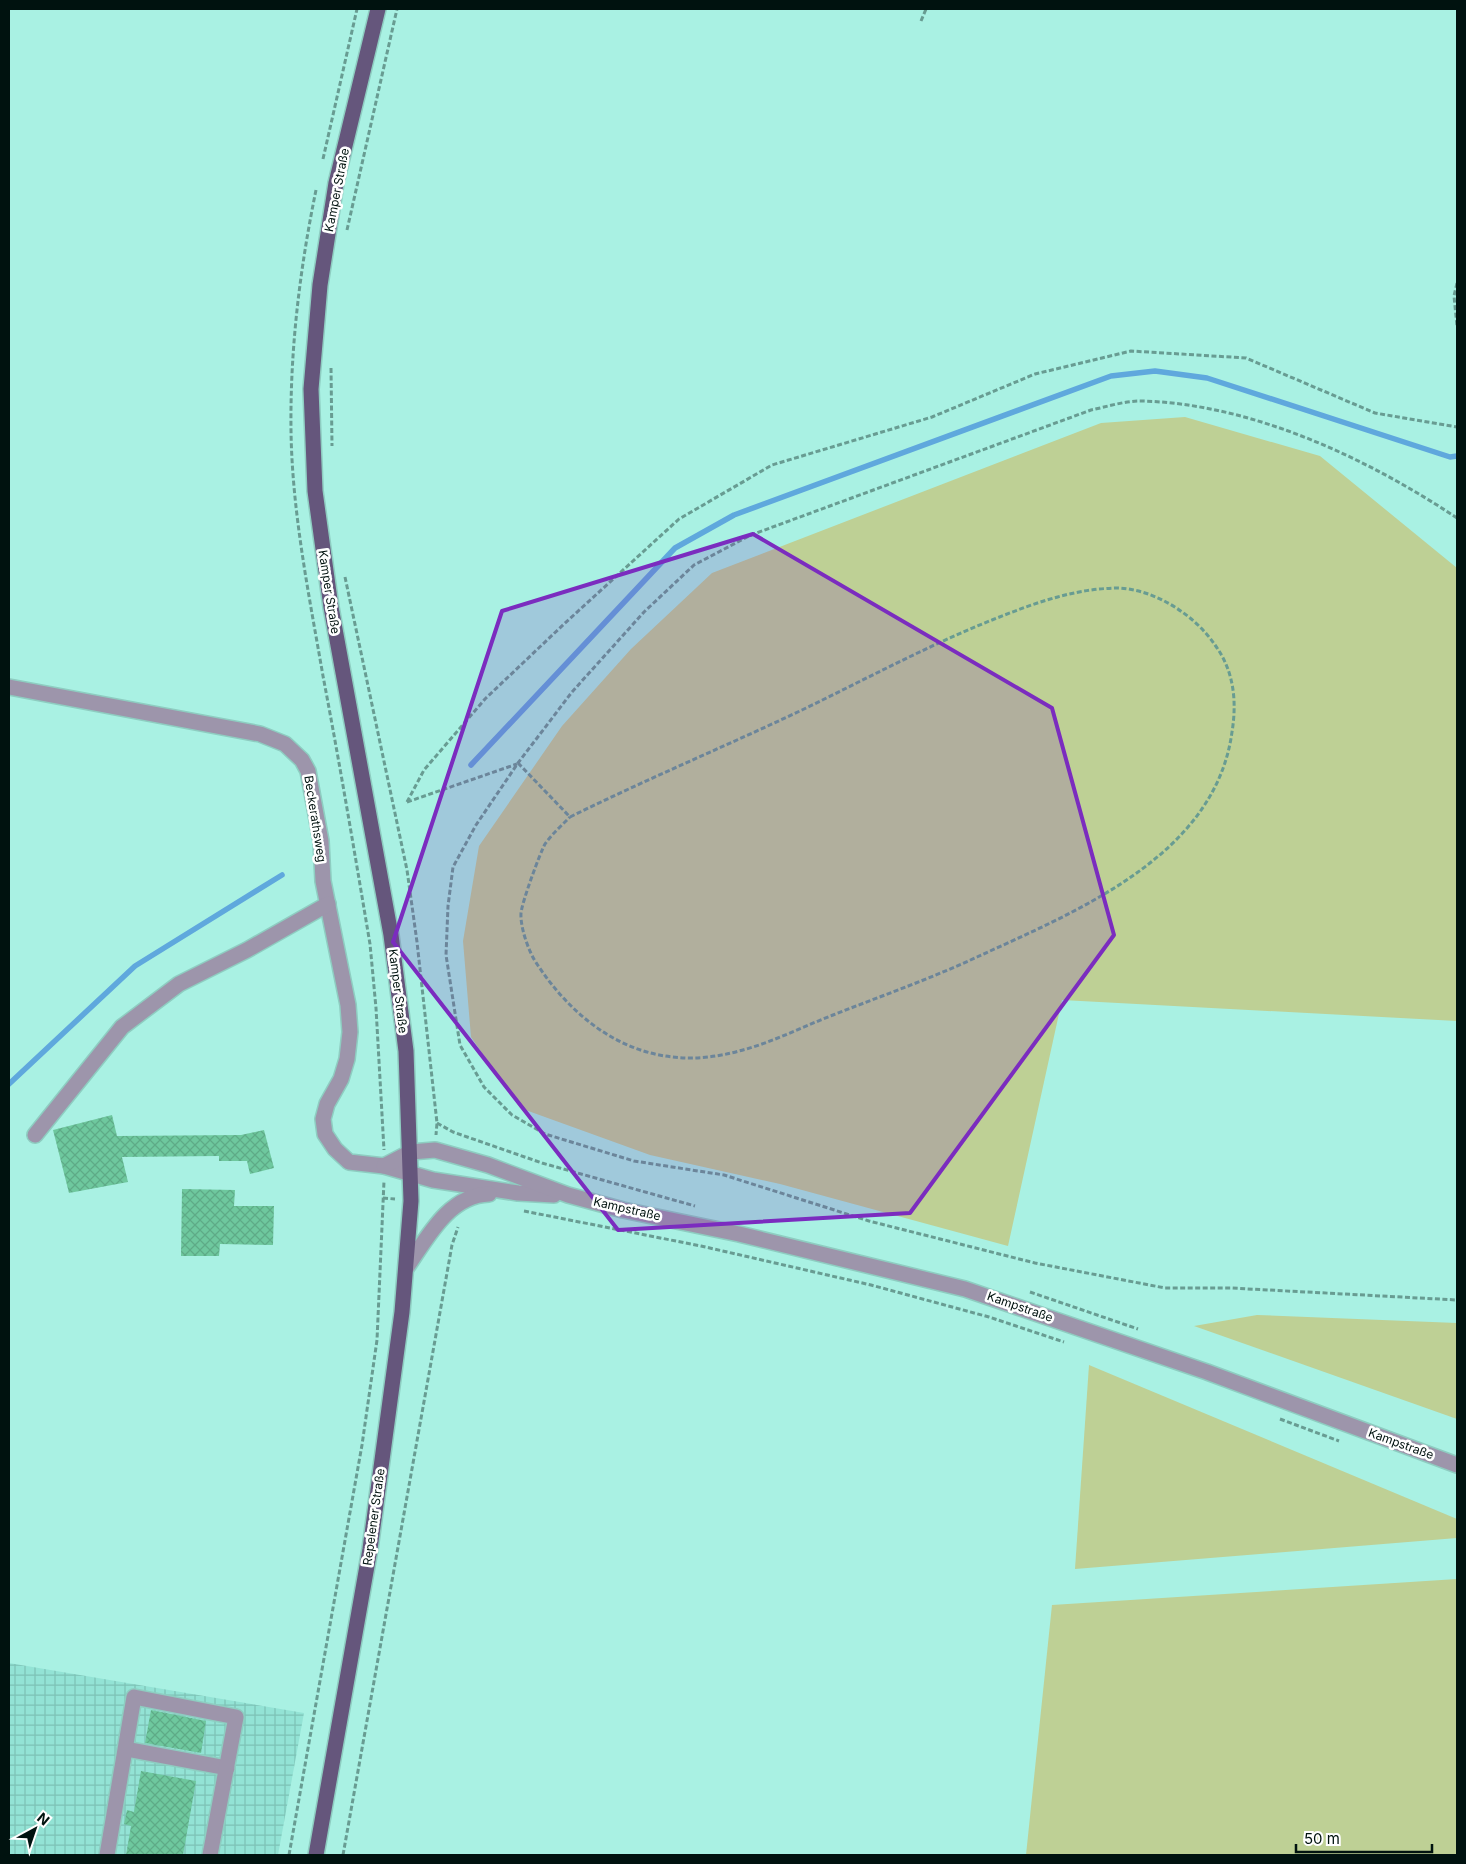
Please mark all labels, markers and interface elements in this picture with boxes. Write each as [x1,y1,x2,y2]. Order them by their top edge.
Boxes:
street label: Kamper Straße [321,147,352,233]
street label: Kamper Straße [315,549,344,635]
street label: Beckerathsweg [301,774,330,863]
street label: Kamper Straße [386,948,411,1034]
street label: Kampstraße [592,1193,662,1224]
street label: Kampstraße [985,1288,1055,1325]
street label: Kampstraße [1366,1425,1436,1462]
street label: Repelener Straße [359,1467,388,1567]
north arrow [10,1804,60,1854]
text: N [34,1809,53,1829]
scale bar [1296,1822,1432,1854]
text: 50 m [1304,1829,1340,1848]

